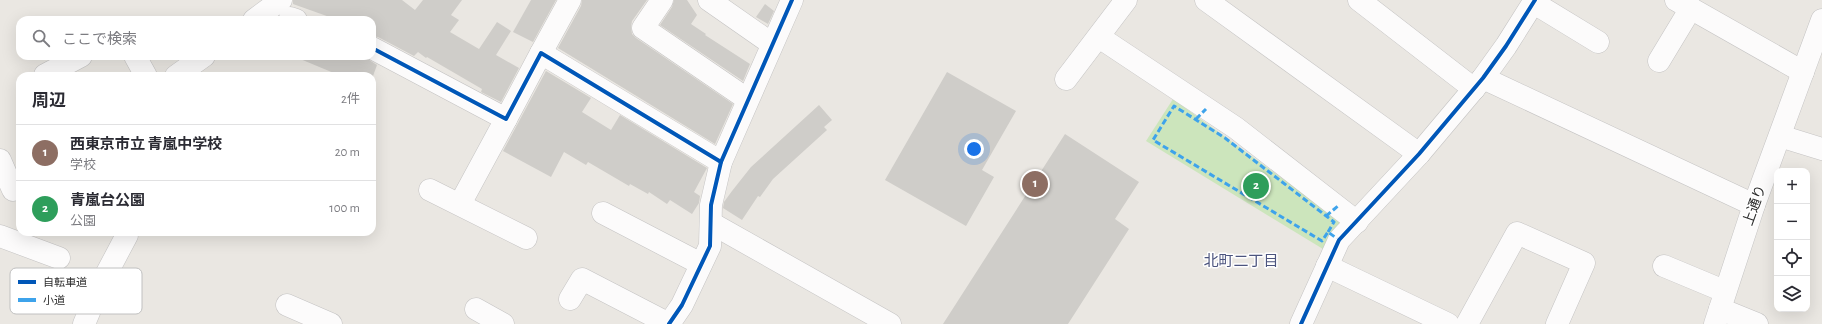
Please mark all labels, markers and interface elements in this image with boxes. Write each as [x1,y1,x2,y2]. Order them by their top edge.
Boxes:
search box [16,16,376,60]
icon: search [30,27,52,49]
text: ここで検索 [62,32,137,47]
text: 周辺 [32,92,66,109]
text: 2件 [341,93,360,106]
text: 西東京市立 青嵐中学校 [70,137,222,152]
your location [964,139,984,159]
text: 1 [43,146,47,159]
text: 20 m [335,146,360,159]
text: 学校 [70,159,96,172]
map controls [1774,168,1810,312]
button: + [1774,168,1810,204]
pin: 1 [1022,169,1048,199]
pin: 2 [1243,171,1269,201]
street label: 上通り [1740,183,1769,227]
text: 青嵐台公園 [70,193,145,208]
text: 2 [42,202,48,215]
text: 100 m [329,202,360,215]
button: − [1774,204,1810,240]
text: 公園 [70,215,96,228]
button: locate [1774,240,1810,276]
district label: 北町二丁目 [1203,252,1279,269]
legend [10,268,142,314]
text: 自転車道 [43,276,87,288]
button: layers [1774,276,1810,312]
text: 小道 [43,294,65,306]

